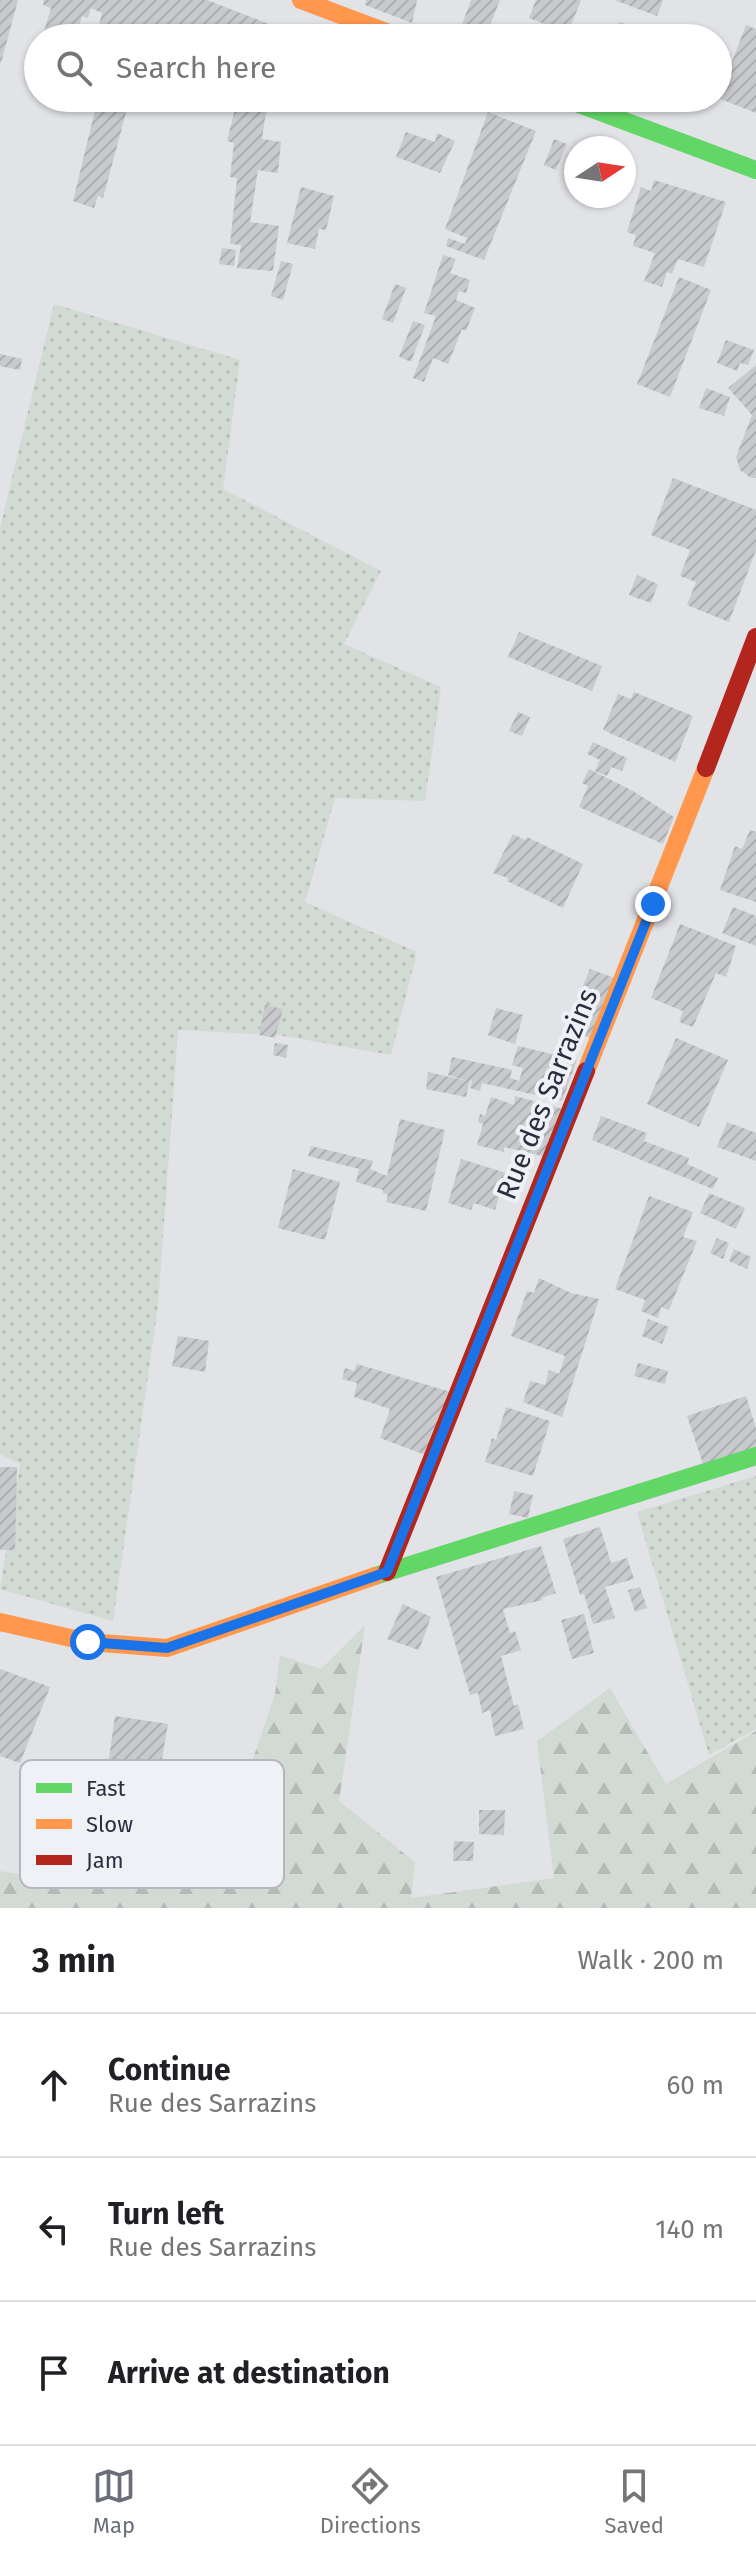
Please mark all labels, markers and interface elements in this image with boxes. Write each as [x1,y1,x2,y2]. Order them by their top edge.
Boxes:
search box [24,24,732,112]
icon: search [52,46,96,90]
text: Search here [116,50,276,86]
north arrow [564,136,636,208]
route end [635,886,671,922]
street label: Rue des Sarrazins [490,984,604,1204]
route start [70,1624,106,1660]
legend [20,1760,284,1888]
text: Fast [86,1775,126,1802]
text: Slow [86,1811,133,1838]
text: Jam [86,1847,124,1874]
text: 3 min [32,1940,116,1981]
text: Walk · 200 m [577,1945,724,1976]
text: Continue [108,2052,231,2088]
icon: ahead [32,2063,76,2107]
text: 60 m [666,2070,724,2101]
text: Rue des Sarrazins [108,2088,316,2119]
text: Turn left [108,2196,224,2232]
icon: left [32,2207,76,2251]
text: 140 m [655,2214,724,2245]
text: Rue des Sarrazins [108,2232,316,2263]
icon: arrive [32,2351,76,2395]
text: Arrive at destination [108,2355,390,2391]
tab: Map [92,2464,136,2539]
tab: Directions [320,2464,421,2539]
tab: Saved [605,2464,664,2539]

